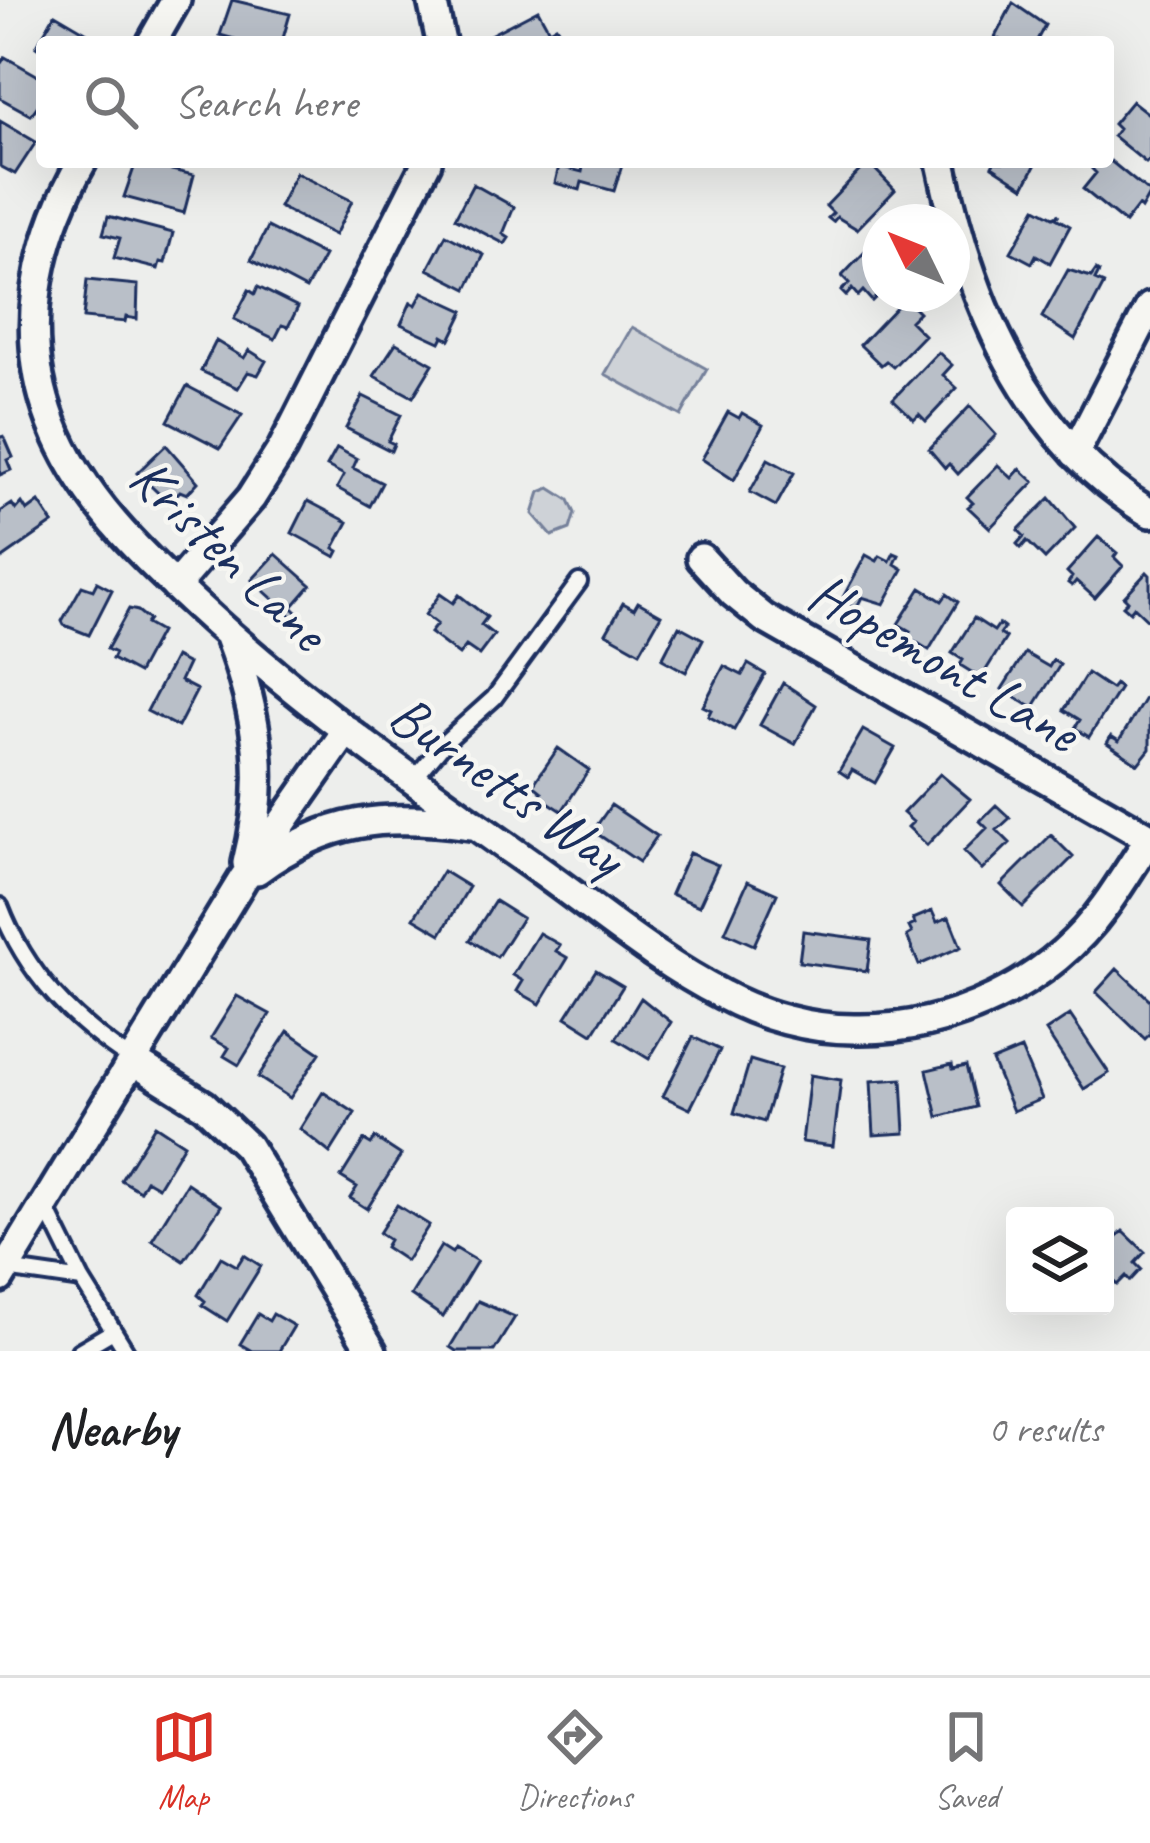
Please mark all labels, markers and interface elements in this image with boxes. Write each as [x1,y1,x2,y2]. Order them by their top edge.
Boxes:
search box [36,36,1114,168]
icon: search [78,69,144,135]
text: Search here [174,74,357,131]
north arrow [862,204,970,312]
street label: Kristen Lane [115,442,346,668]
street label: Hopemont Lane [797,556,1094,770]
street label: Burnetts Way [376,678,642,895]
map controls [1006,1207,1114,1315]
button: layers [1006,1207,1114,1315]
text: Nearby [48,1397,176,1461]
text: 0 results [988,1405,1102,1454]
tab: Map [151,1704,217,1818]
tab: Directions [518,1704,632,1818]
tab: Saved [933,1704,999,1818]

